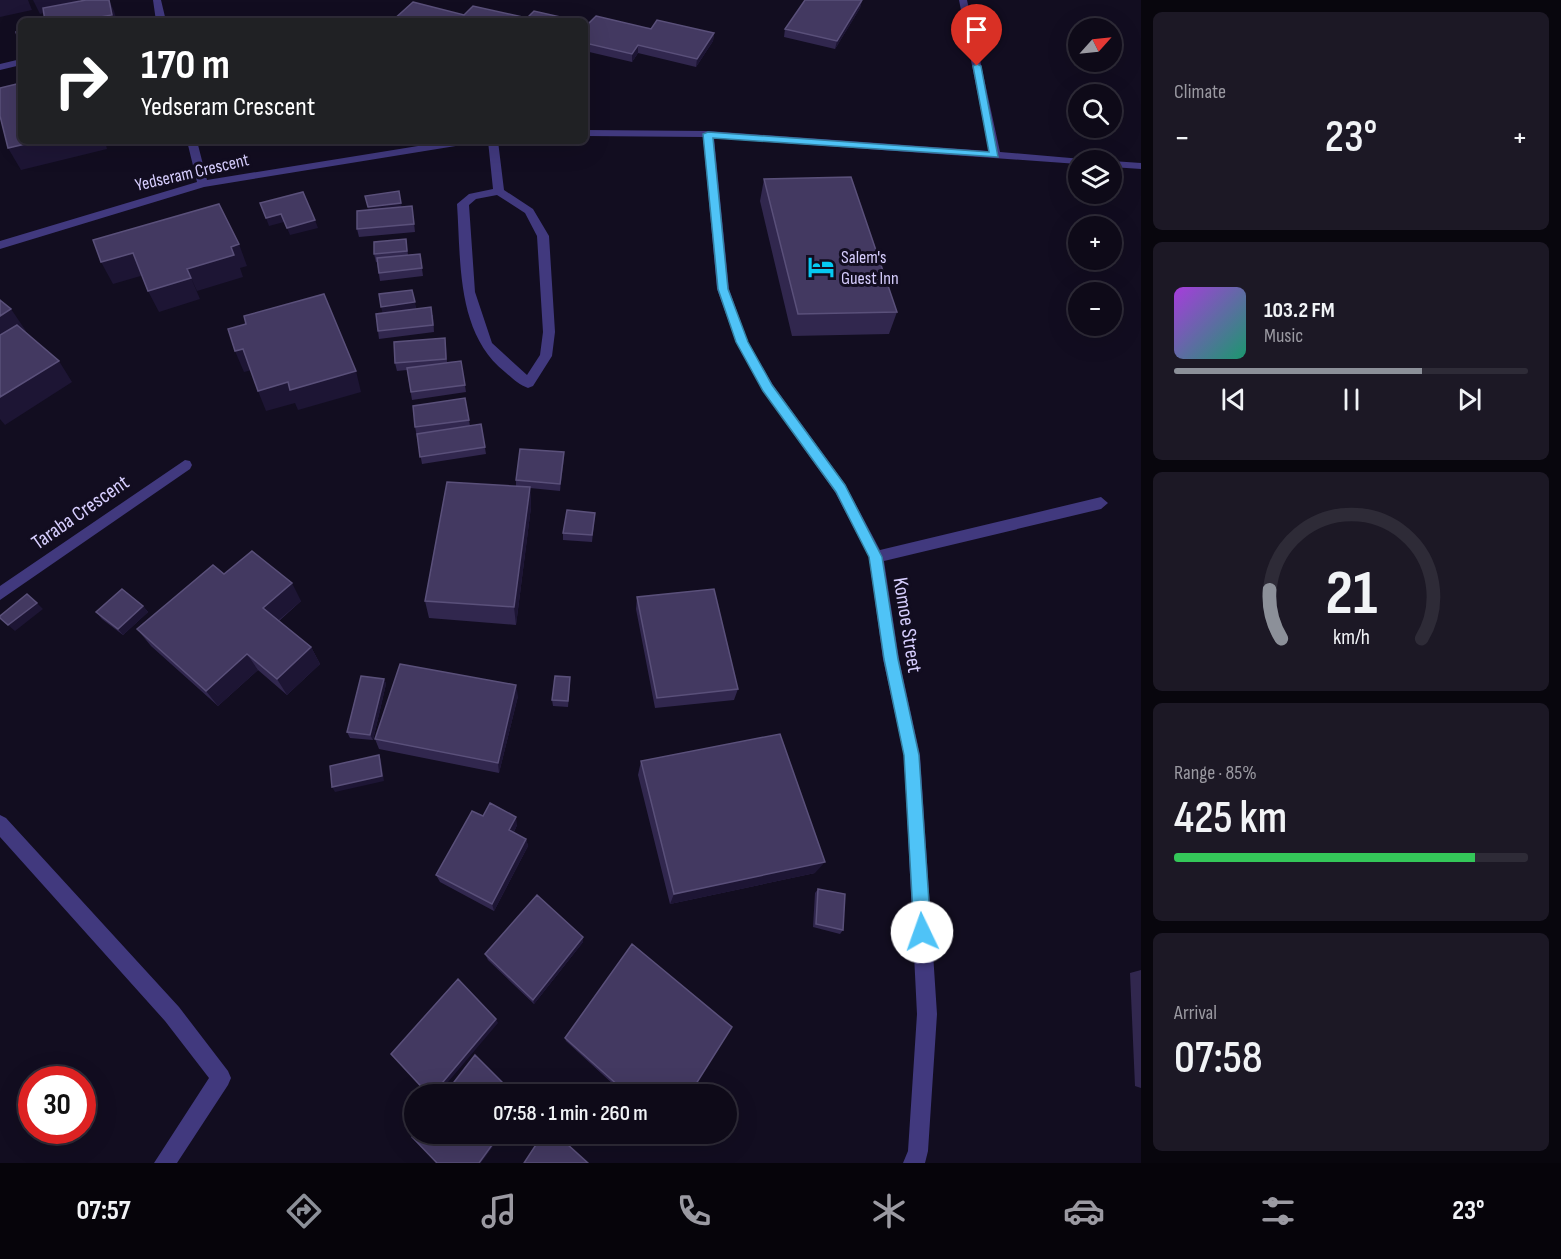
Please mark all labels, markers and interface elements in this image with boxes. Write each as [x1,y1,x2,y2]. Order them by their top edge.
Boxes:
pin [951,4,1002,66]
icon: arrive [960,13,993,46]
north arrow [1068,18,1122,72]
map controls [1068,18,1122,336]
text: 170 m [141,40,230,91]
icon: right [42,42,120,120]
text: Climate [1174,80,1226,104]
button: search [1068,84,1122,138]
text: Yedseram Crescent [141,91,315,123]
text: 23° [1325,110,1377,165]
text: − [1174,118,1190,158]
text: + [1512,118,1528,158]
street label: Yedseram Crescent [133,149,252,196]
button: layers [1068,150,1122,204]
button: + [1068,216,1122,270]
place label: Salem's Guest Inn [841,247,899,289]
hotel icon: Salem's Guest Inn [806,252,836,282]
button: − [1068,282,1122,336]
text: 103.2 FM [1264,297,1335,324]
text: Music [1264,324,1303,348]
icon: previous [1217,383,1250,416]
icon: pause [1335,383,1368,416]
icon: next [1453,383,1486,416]
street label: Taraba Crescent [27,470,134,555]
text: 21 [1325,557,1377,632]
street label: Komoe Street [888,576,927,675]
text: km/h [1332,625,1370,650]
text: Range · 85% [1174,761,1257,785]
text: 425 km [1174,791,1287,846]
position arrow [890,900,954,964]
text: Arrival [1174,1001,1217,1025]
text: 07:58 [1174,1031,1263,1086]
speed limit sign: 30 [18,1066,96,1144]
text: 07:58 · 1 min · 260 m [493,1100,648,1127]
icon: directions [283,1190,325,1232]
icon: music [478,1190,520,1232]
icon: phone [673,1190,715,1232]
icon: climate [868,1190,910,1232]
icon: car [1063,1190,1105,1232]
icon: filters [1257,1190,1299,1232]
text: 07:57 [76,1195,130,1227]
text: 23° [1452,1195,1485,1227]

